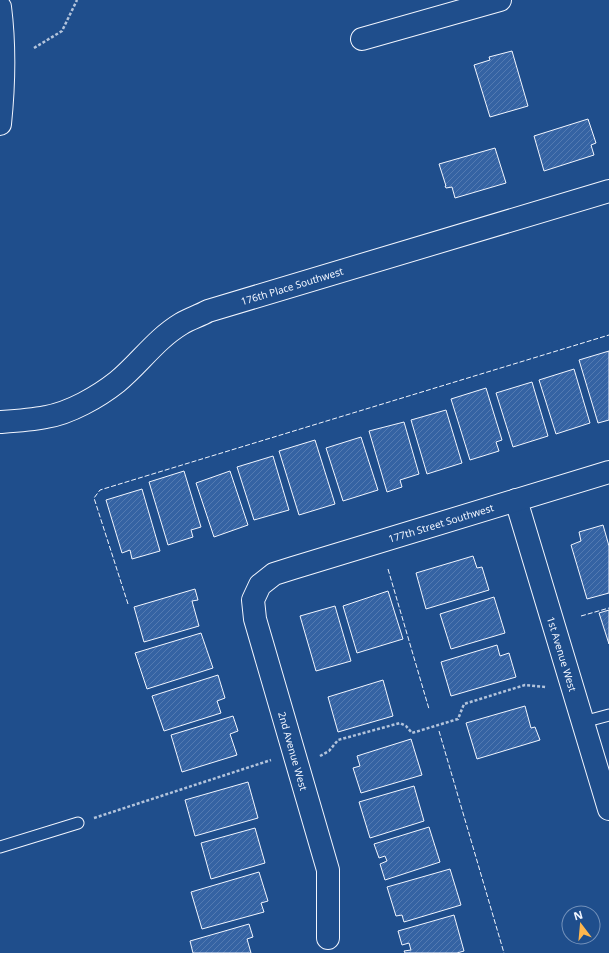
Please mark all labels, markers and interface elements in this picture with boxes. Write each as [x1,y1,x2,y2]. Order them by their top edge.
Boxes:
street label: 176th Place Southwest [239,264,345,308]
street label: 177th Street Southwest [387,500,496,546]
street label: 1st Avenue West [544,615,580,694]
street label: 2nd Avenue West [275,710,311,792]
north arrow [561,905,601,945]
text: N [572,906,584,923]

